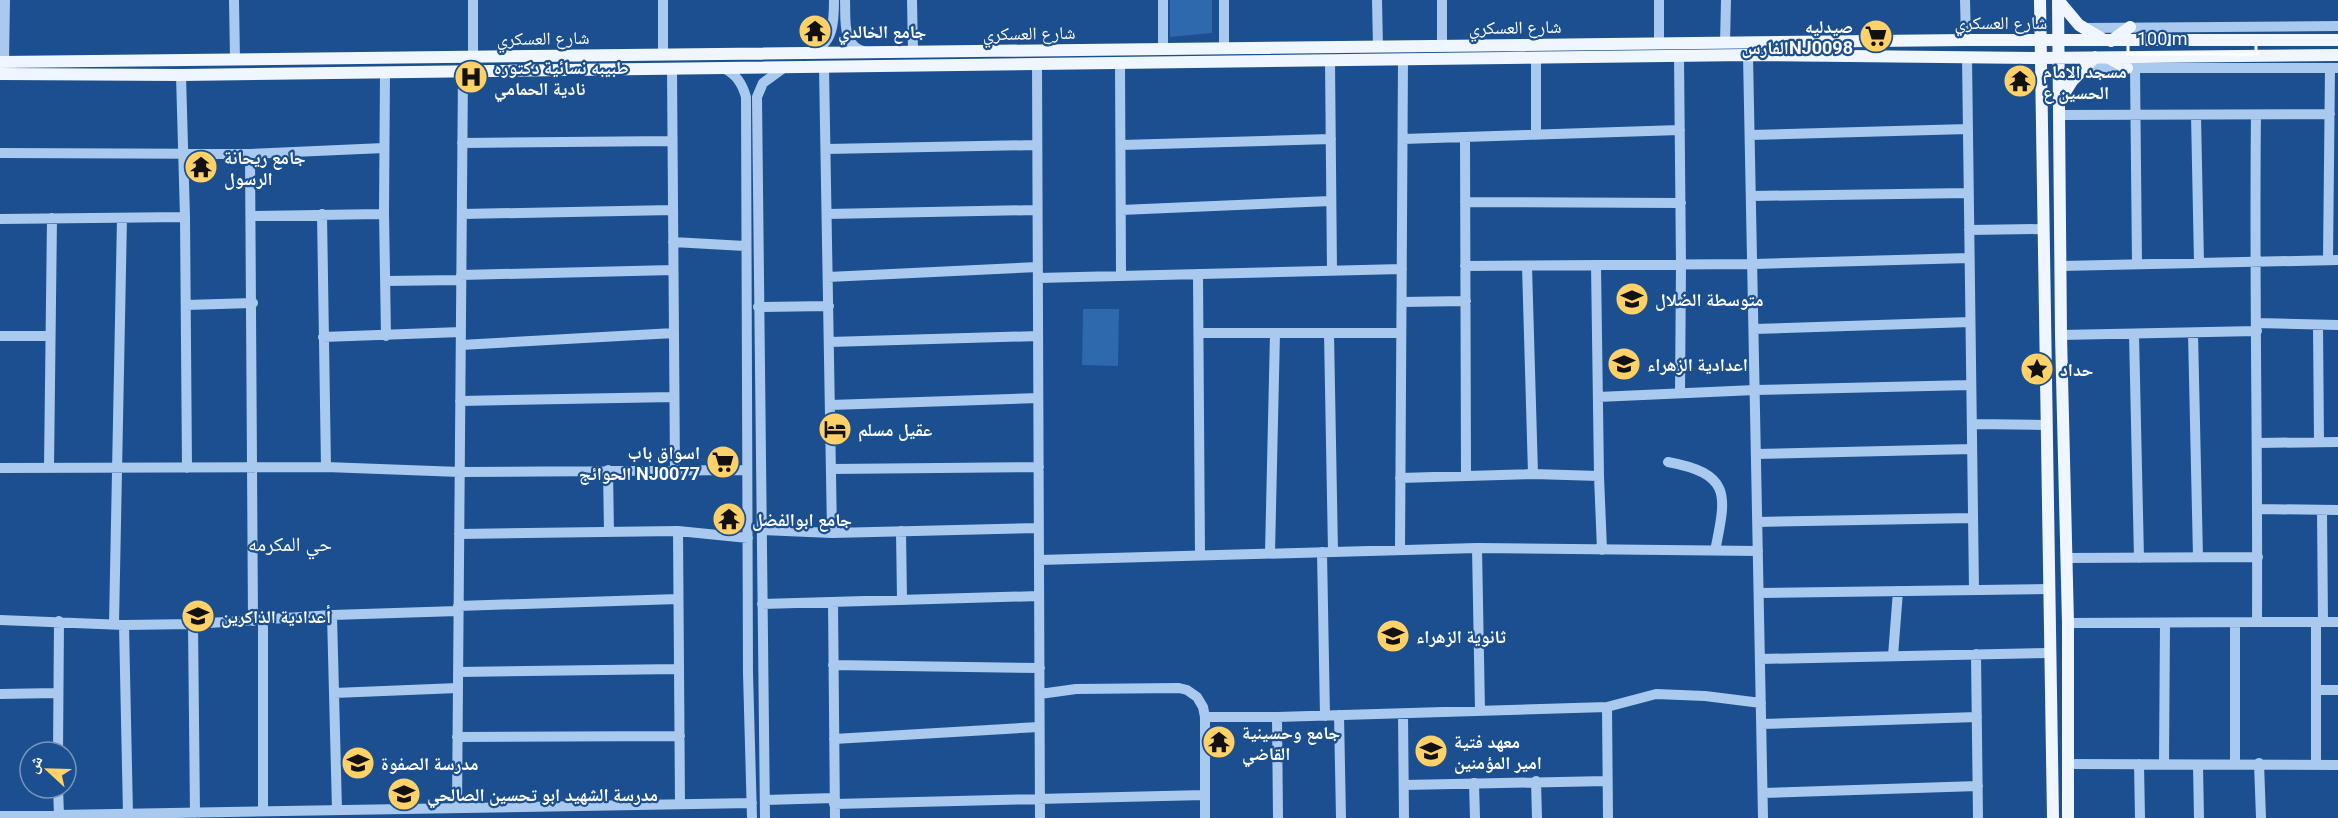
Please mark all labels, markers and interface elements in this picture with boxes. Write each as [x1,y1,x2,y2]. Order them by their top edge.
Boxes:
street label: شارع العسكري [1955,12,2047,37]
temple icon: جامع الخالدي [797,13,833,49]
street label: شارع العسكري [1468,16,1562,43]
place label: صيدليه الفارسNJ0098 [1741,16,1853,59]
supermarket icon: صيدليه الفارسNJ0098 [1858,18,1894,54]
scale bar [2128,18,2256,56]
place label: جامع الخالدي [838,21,927,46]
street label: شارع العسكري [982,22,1076,49]
street label: شارع العسكري [496,27,590,54]
text: 100 m [2137,28,2188,49]
place label: طبيبه نسائية دكتوره نادية الحمامي [494,57,629,103]
hospital icon: طبيبه نسائية دكتوره نادية الحمامي [453,59,489,95]
place label: مسجد الامام الحسين ع [2043,61,2127,104]
temple icon: مسجد الامام الحسين ع [2002,63,2038,99]
place label: جامع ريحانة الرسول [224,147,306,190]
temple icon: جامع ريحانة الرسول [183,149,219,185]
school or university icon: متوسطة الضلال [1614,281,1650,317]
place label: متوسطة الضلال [1655,289,1764,311]
school or university icon: اعدادية الزهراء [1606,346,1642,382]
place icon: حداد [2019,351,2055,387]
place label: اعدادية الزهراء [1647,354,1748,375]
place label: حداد [2060,359,2094,380]
hotel icon: عقيل مسلم [817,411,853,447]
place label: عقيل مسلم [858,419,932,442]
place label: اسواق باب الحوائج NJ0077 [579,442,700,486]
supermarket icon: اسواق باب الحوائج NJ0077 [705,444,741,480]
temple icon: جامع ابوالفضل [711,501,747,537]
place label: جامع ابوالفضل [752,509,852,532]
district label: حي المكرمه [248,532,332,560]
school or university icon: أعدادية الذاكرين [180,598,216,634]
place label: أعدادية الذاكرين [221,605,331,628]
school or university icon: ثانوية الزهراء [1375,618,1411,654]
place label: ثانوية الزهراء [1416,626,1506,647]
place label: جامع وحسينية القاضي [1242,722,1341,768]
temple icon: جامع وحسينية القاضي [1201,724,1237,760]
place label: معهد فتية امير المؤمنين [1454,731,1542,774]
school or university icon: معهد فتية امير المؤمنين [1413,733,1449,769]
north arrow [18,740,78,800]
school or university icon: مدرسة الصفوة [340,745,376,781]
text: ش [23,753,47,776]
place label: مدرسة الصفوة [381,753,479,774]
school or university icon: مدرسة الشهيد ابو تحسين الصالحي [386,776,422,812]
place label: مدرسة الشهيد ابو تحسين الصالحي [427,784,658,809]

